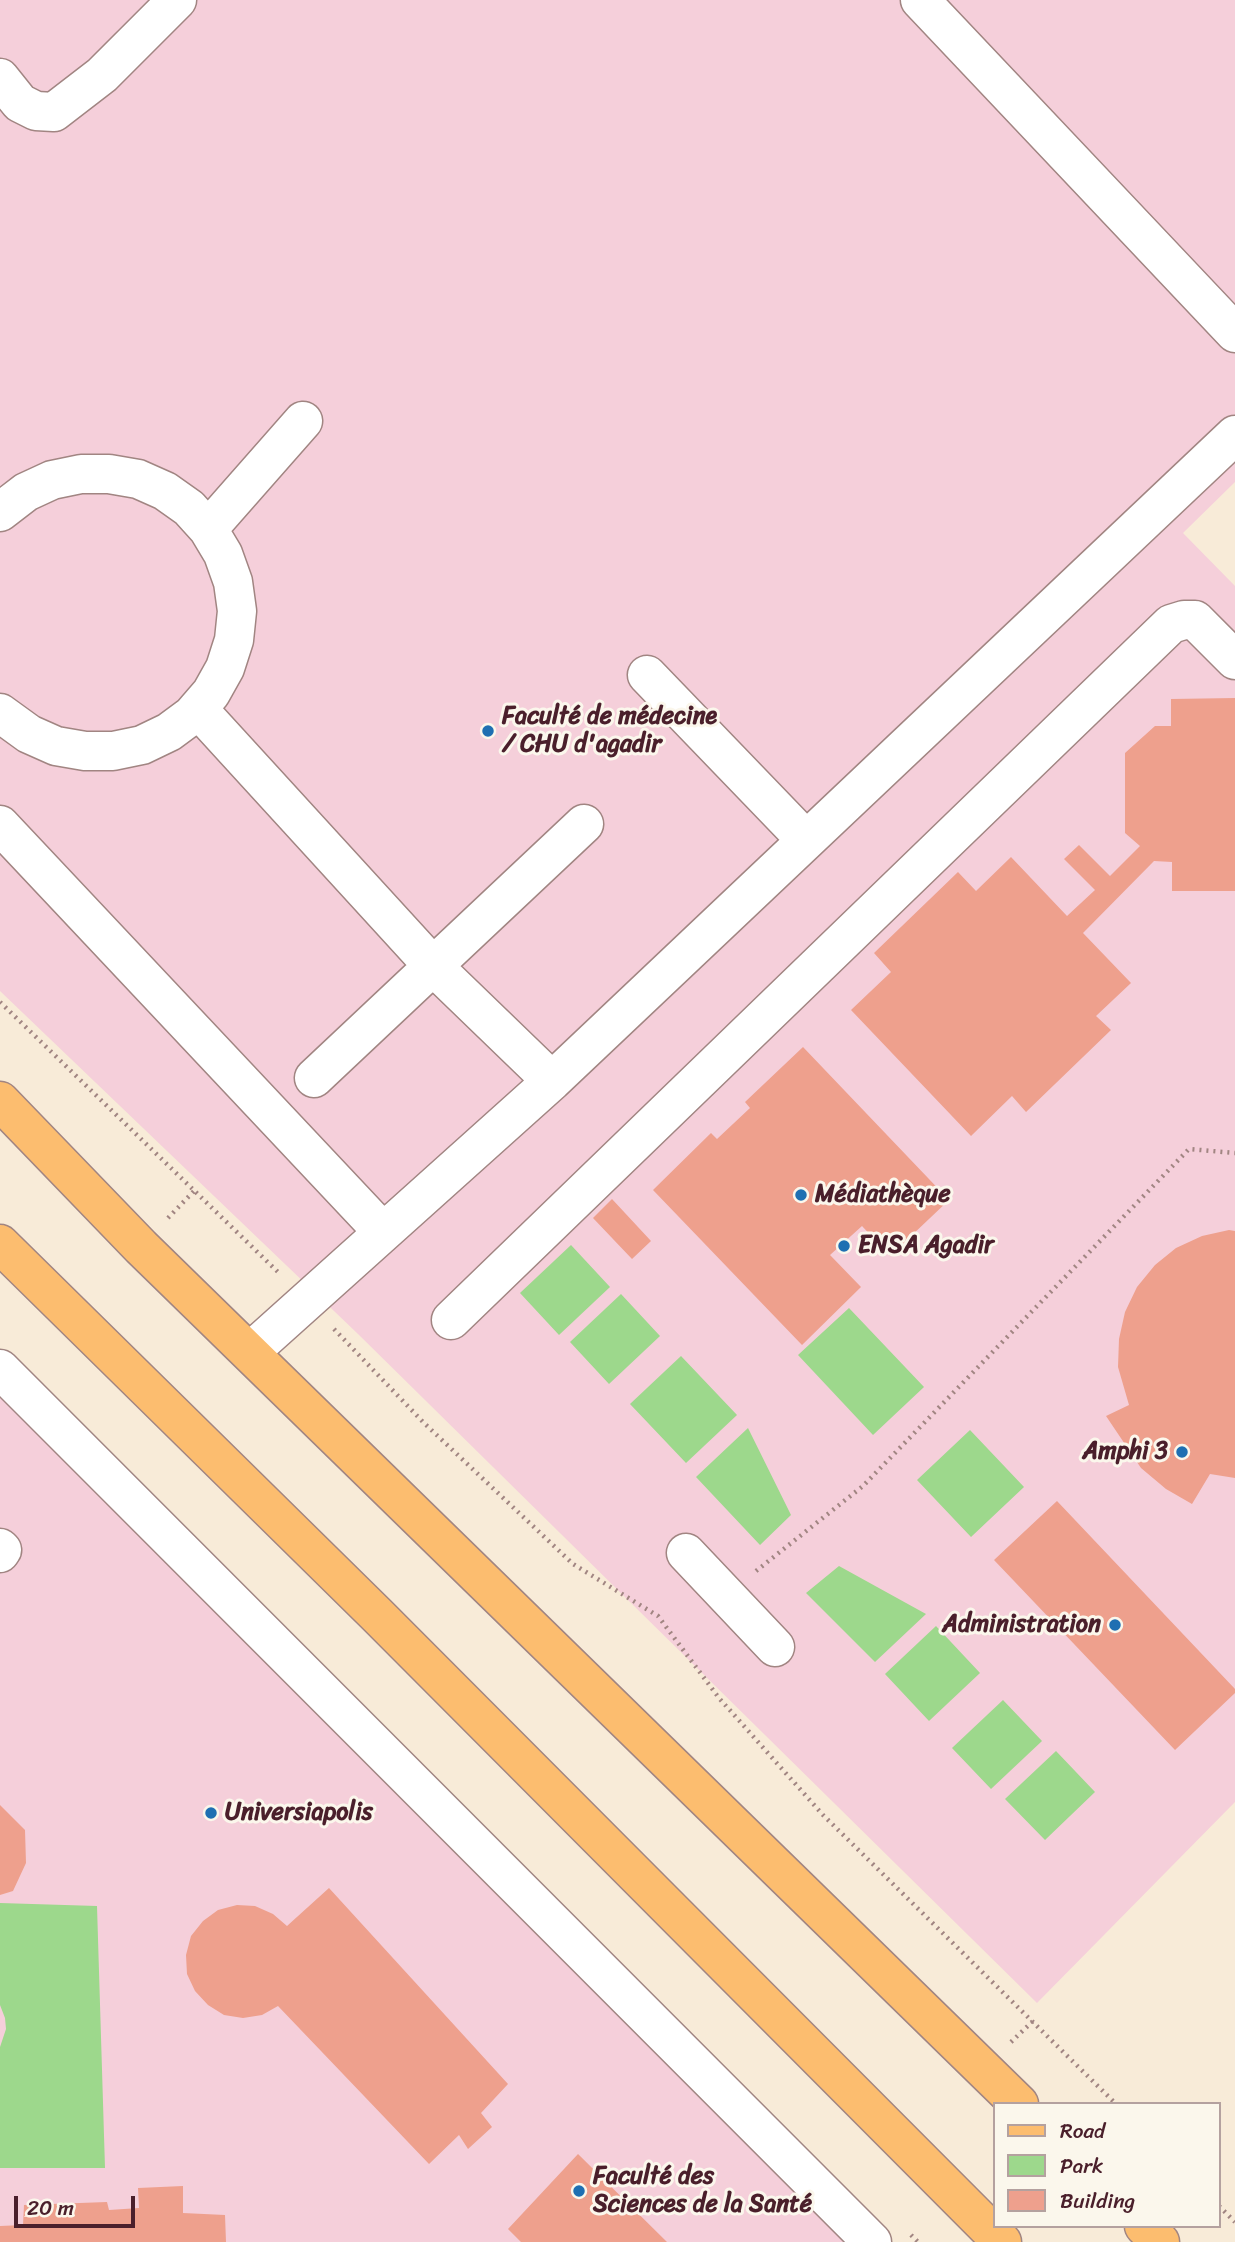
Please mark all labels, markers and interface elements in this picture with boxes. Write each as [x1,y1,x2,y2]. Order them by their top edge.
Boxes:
place label: Faculté de médecine / CHU d'agadir [502,703,717,759]
marker: Faculté de médecine / CHU d'agadir [480,723,496,739]
place label: Médiathèque [815,1181,951,1209]
marker: Médiathèque [793,1187,809,1203]
place label: ENSA Agadir [858,1232,994,1260]
marker: ENSA Agadir [836,1238,852,1254]
place label: Amphi 3 [1083,1438,1168,1466]
marker: Amphi 3 [1174,1444,1190,1460]
place label: Administration [942,1611,1101,1639]
marker: Administration [1107,1617,1123,1633]
place label: Universiapolis [225,1799,373,1827]
marker: Universiapolis [203,1805,219,1821]
legend [993,2102,1221,2228]
text: Road [1060,2112,1105,2150]
text: Park [1060,2147,1103,2185]
place label: Faculté des Sciences de la Santé [593,2163,812,2219]
scale bar [18,2182,138,2226]
text: Building [1060,2182,1135,2220]
marker: Faculté des Sciences de la Santé [571,2183,587,2199]
text: 20 m [27,2189,74,2227]

